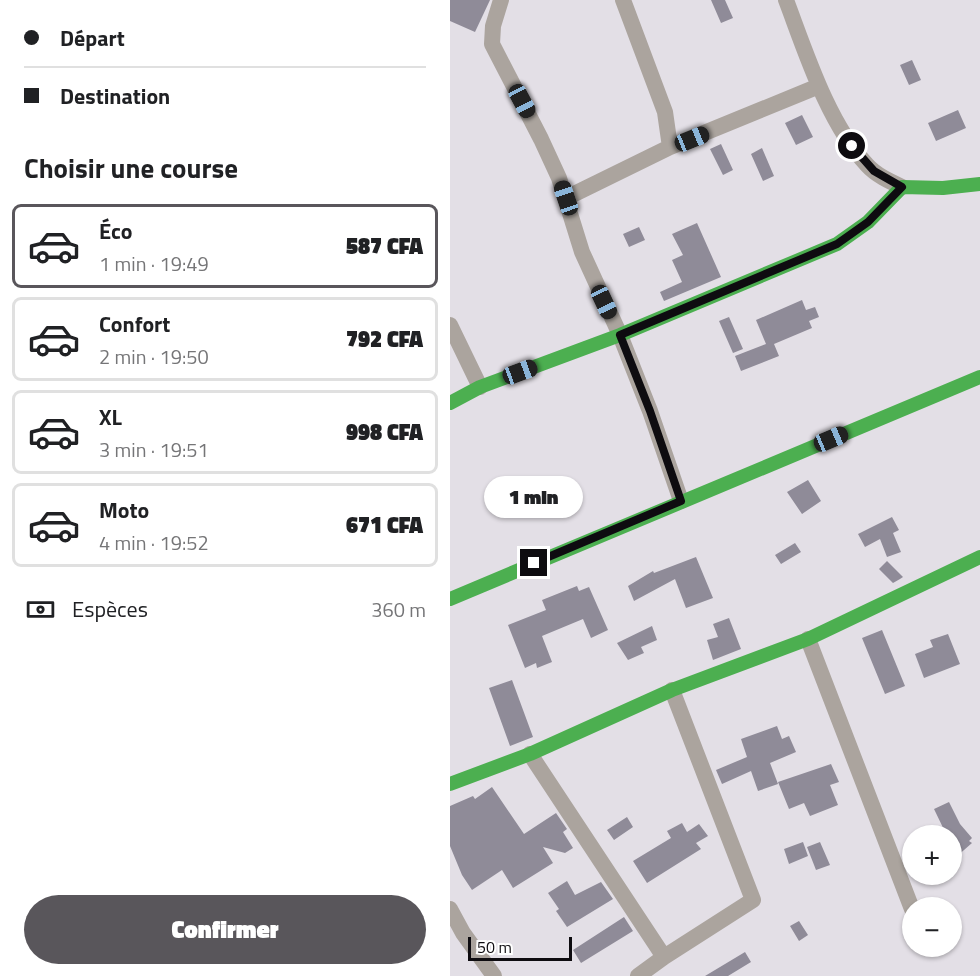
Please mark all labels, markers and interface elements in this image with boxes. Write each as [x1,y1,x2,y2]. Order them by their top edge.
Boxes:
text: Départ [60,21,125,55]
text: Destination [60,79,170,113]
car [506,81,538,121]
car [672,124,712,154]
route start [838,132,865,159]
text: Choisir une course [24,147,238,188]
car [552,178,580,218]
text: Éco [99,214,132,248]
icon: car [27,219,81,273]
text: 587 CFA [346,229,423,263]
text: 1 min · 19:49 [99,248,209,279]
car [588,282,620,322]
text: Confort [99,307,170,341]
icon: car [27,312,81,366]
text: 792 CFA [346,322,423,356]
text: 2 min · 19:50 [99,341,209,372]
car [500,357,540,387]
text: XL [99,400,122,434]
icon: car [27,405,81,459]
text: 998 CFA [346,415,423,449]
car [811,424,851,454]
text: 3 min · 19:51 [99,434,209,465]
callout: 1 min [484,476,584,518]
text: 1 min [509,481,558,512]
text: Moto [99,493,149,527]
icon: car [27,498,81,552]
text: 671 CFA [346,508,423,542]
text: 4 min · 19:52 [99,527,209,558]
route end [520,549,547,576]
text: Espèces [72,592,148,626]
icon: cash [24,593,57,626]
text: 360 m [371,594,426,625]
map controls [902,825,962,957]
button: + [902,825,962,885]
button: Confirmer [24,895,426,964]
button: − [902,897,962,957]
scale bar [468,934,572,962]
text: 50 m [477,935,512,959]

